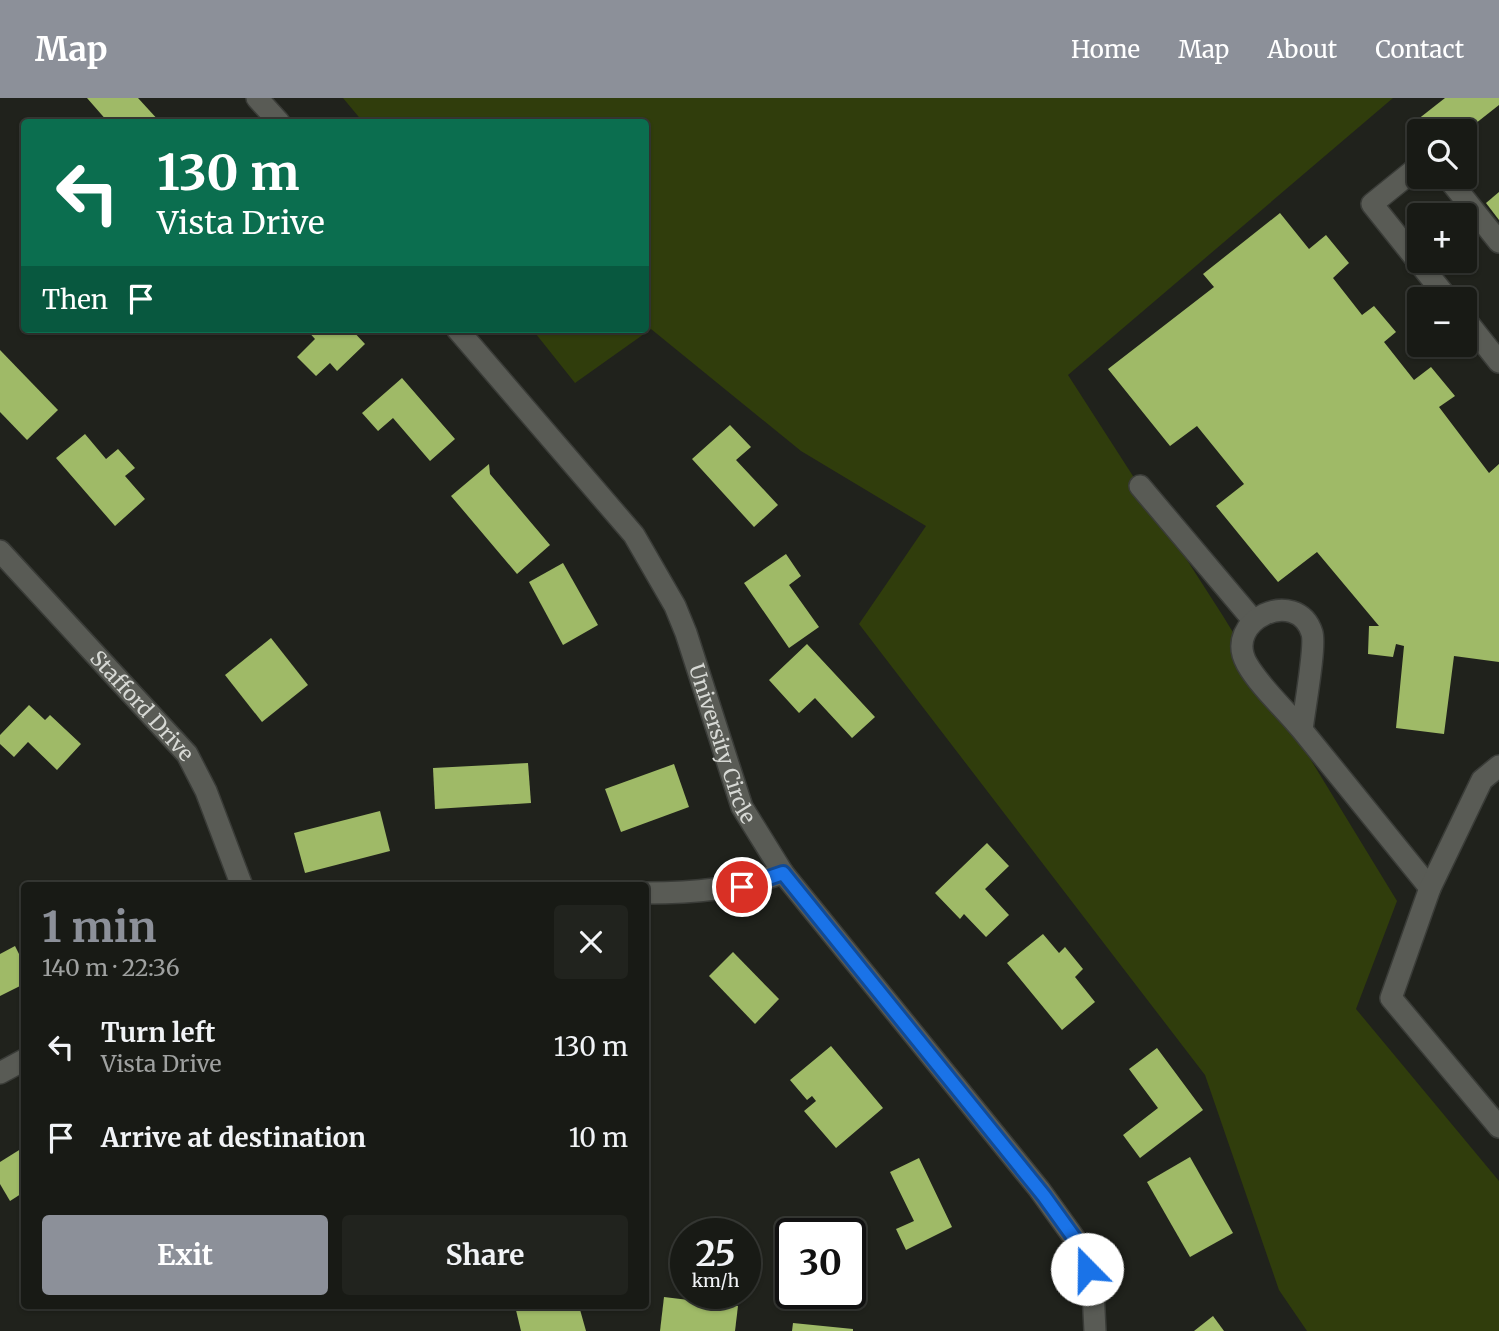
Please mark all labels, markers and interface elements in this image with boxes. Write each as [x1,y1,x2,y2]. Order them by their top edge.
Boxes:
text: Map [35,29,108,70]
text: Home [1071,34,1140,65]
text: Map [1178,34,1229,65]
text: About [1267,34,1337,65]
text: Contact [1375,34,1464,65]
map controls [1407,119,1477,357]
button: search [1407,119,1477,189]
text: 130 m [157,142,300,203]
icon: left [42,147,133,238]
text: Vista Drive [157,203,325,243]
button: + [1407,203,1477,273]
icon: arrive [122,280,160,318]
text: Then [42,283,108,316]
button: − [1407,287,1477,357]
street label: Stafford Drive [85,644,200,766]
street label: University Circle [683,660,762,828]
pin [712,857,772,917]
icon: arrive [723,868,761,906]
text: 1 min [42,901,156,953]
button: close [554,905,628,979]
text: 140 m · 22:36 [42,953,180,982]
text: Turn left [101,1016,215,1049]
icon: left [42,1028,80,1066]
text: 130 m [554,1030,628,1063]
text: Vista Drive [101,1049,222,1078]
icon: arrive [42,1119,80,1157]
text: Arrive at destination [101,1121,366,1154]
text: 10 m [569,1121,628,1154]
button: Exit [42,1215,328,1295]
button: Share [342,1215,628,1295]
speed limit sign: 30 [775,1218,866,1309]
text: 25 [695,1232,736,1276]
position arrow [1050,1232,1124,1306]
text: km/h [692,1269,739,1292]

